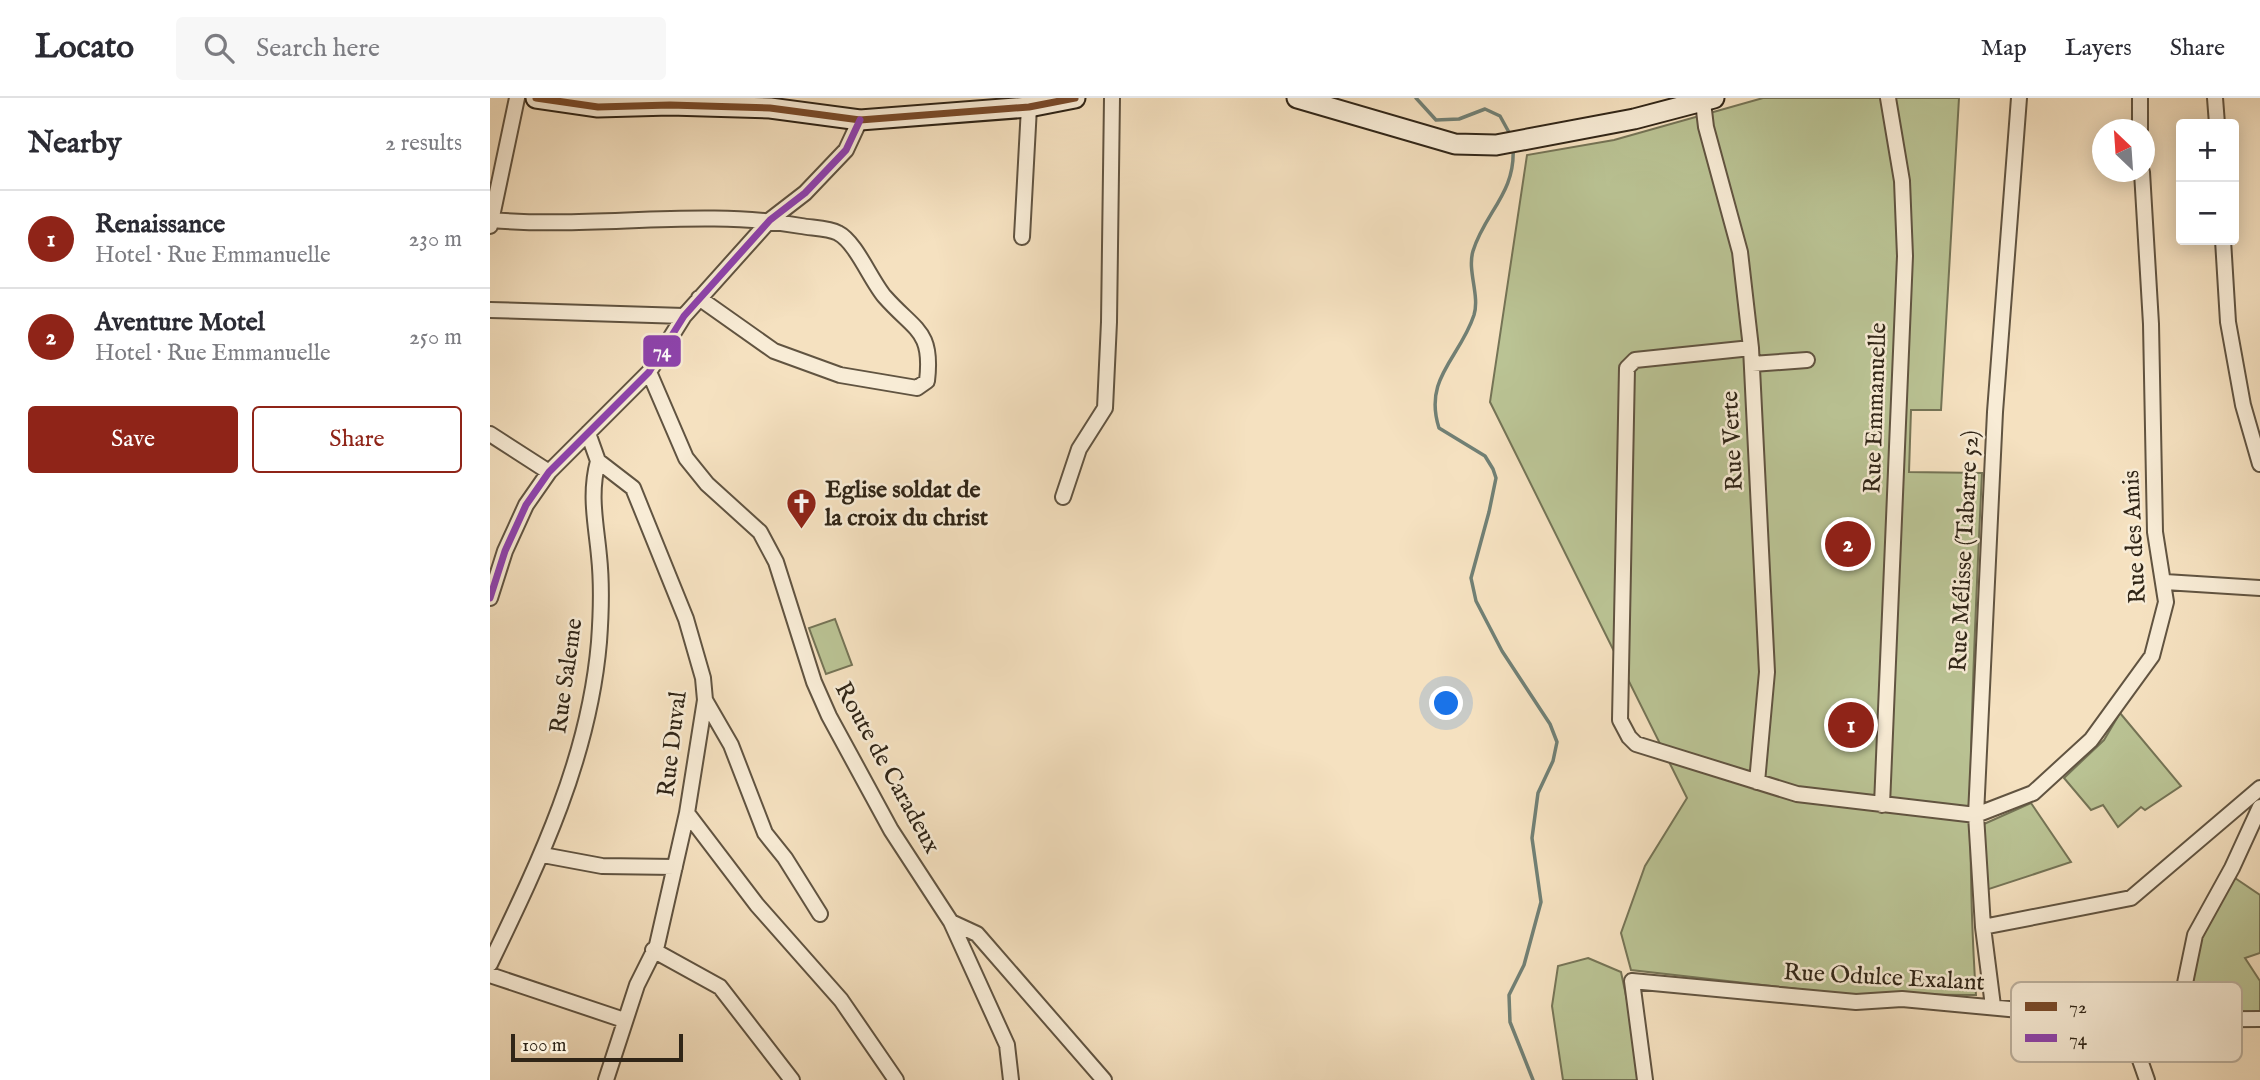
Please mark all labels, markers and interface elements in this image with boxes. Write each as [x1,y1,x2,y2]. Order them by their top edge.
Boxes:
search box [176,17,666,80]
text: Locato [35,27,134,69]
icon: search [200,29,238,67]
text: Search here [256,32,380,65]
text: Map [1981,33,2027,64]
text: Layers [2065,33,2132,64]
text: Share [2170,33,2225,64]
north arrow [2092,119,2155,182]
map controls [2176,119,2239,245]
button: + [2176,119,2239,182]
text: Nearby [28,125,121,163]
text: 2 results [385,129,462,158]
button: − [2176,182,2239,245]
text: Renaissance [95,208,225,241]
text: 1 [47,225,55,254]
text: 230 m [409,225,462,254]
text: Hotel · Rue Emmanuelle [95,241,331,270]
text: Aventure Motel [95,306,265,339]
street label: Rue Emmanuelle [1858,322,1894,494]
text: 2 [46,323,56,352]
text: 250 m [409,323,462,352]
line badge: 74 [642,334,682,368]
text: Hotel · Rue Emmanuelle [95,339,331,368]
text: 74 [653,340,672,364]
street label: Rue Verte [1715,390,1751,492]
button: Save [28,406,238,473]
button: Share [252,406,462,473]
street label: Rue Mélisse (Tabarre 52) [1943,429,1987,673]
street label: Rue des Amis [2116,469,2154,605]
place label: Eglise soldat de la croix du christ [824,475,989,534]
church icon: Eglise soldat de la croix du christ [785,487,819,531]
pin: 2 [1825,518,1871,570]
street label: Rue Saleme [544,616,590,736]
street label: Route de Caradeux [827,677,947,860]
your location [1429,686,1463,720]
street label: Rue Duval [651,689,695,799]
pin: 1 [1828,699,1874,751]
street label: Rue Odulce Exalant [1783,957,1985,999]
legend [2011,982,2242,1062]
text: 72 [2069,996,2087,1020]
text: 74 [2069,1028,2088,1052]
scale bar [511,1031,682,1063]
text: 100 m [522,1034,566,1058]

